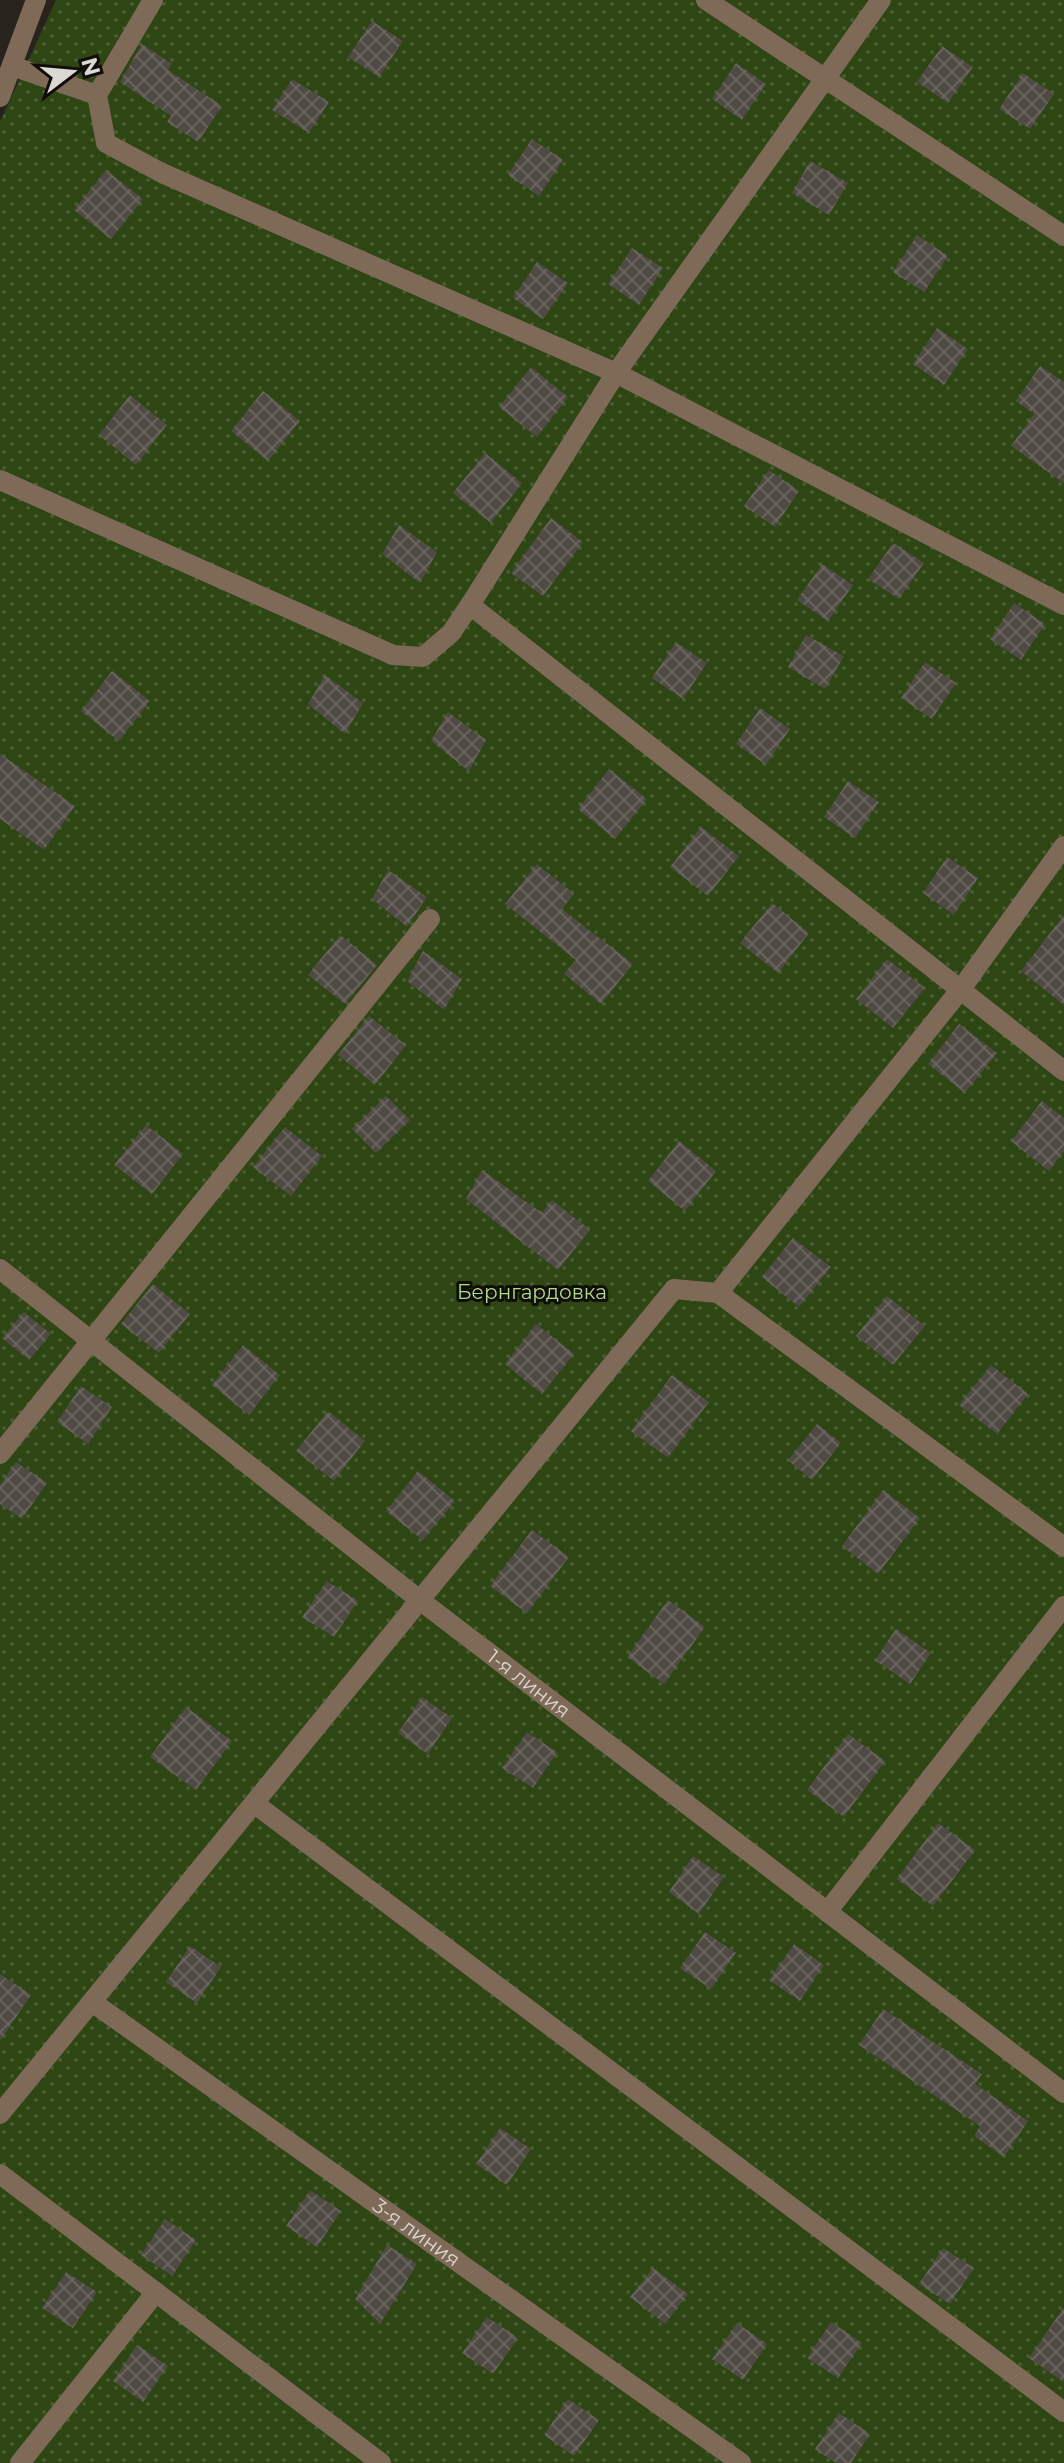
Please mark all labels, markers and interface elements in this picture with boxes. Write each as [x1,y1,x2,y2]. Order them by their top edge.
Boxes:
north arrow [32,32,112,112]
text: N [75,54,106,79]
park label: Бернгардовка [457,1280,607,1304]
street label: 1-я линия [483,1644,575,1723]
street label: 3-я линия [368,2193,465,2272]

